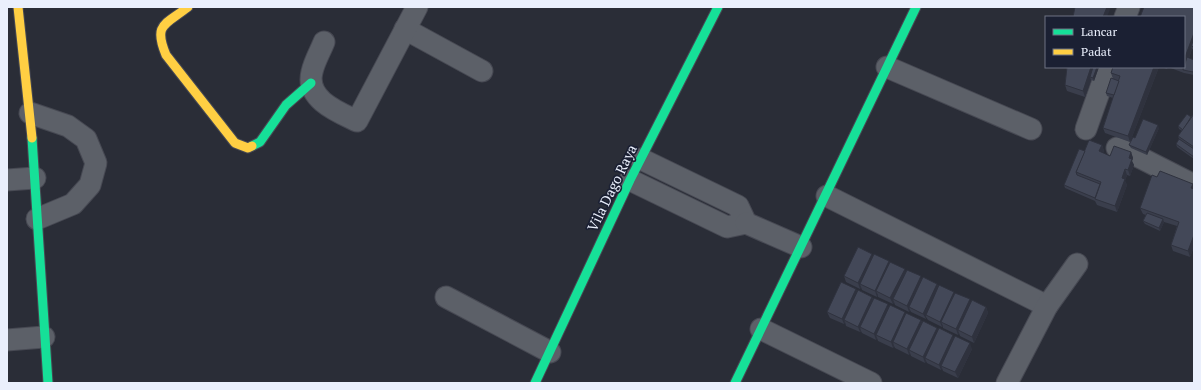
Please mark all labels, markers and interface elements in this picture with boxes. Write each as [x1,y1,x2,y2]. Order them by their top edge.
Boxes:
legend [1045,16,1185,68]
text: Lancar [1081,24,1117,39]
text: Padat [1081,44,1112,59]
street label: Vila Dago Raya [582,141,641,234]

